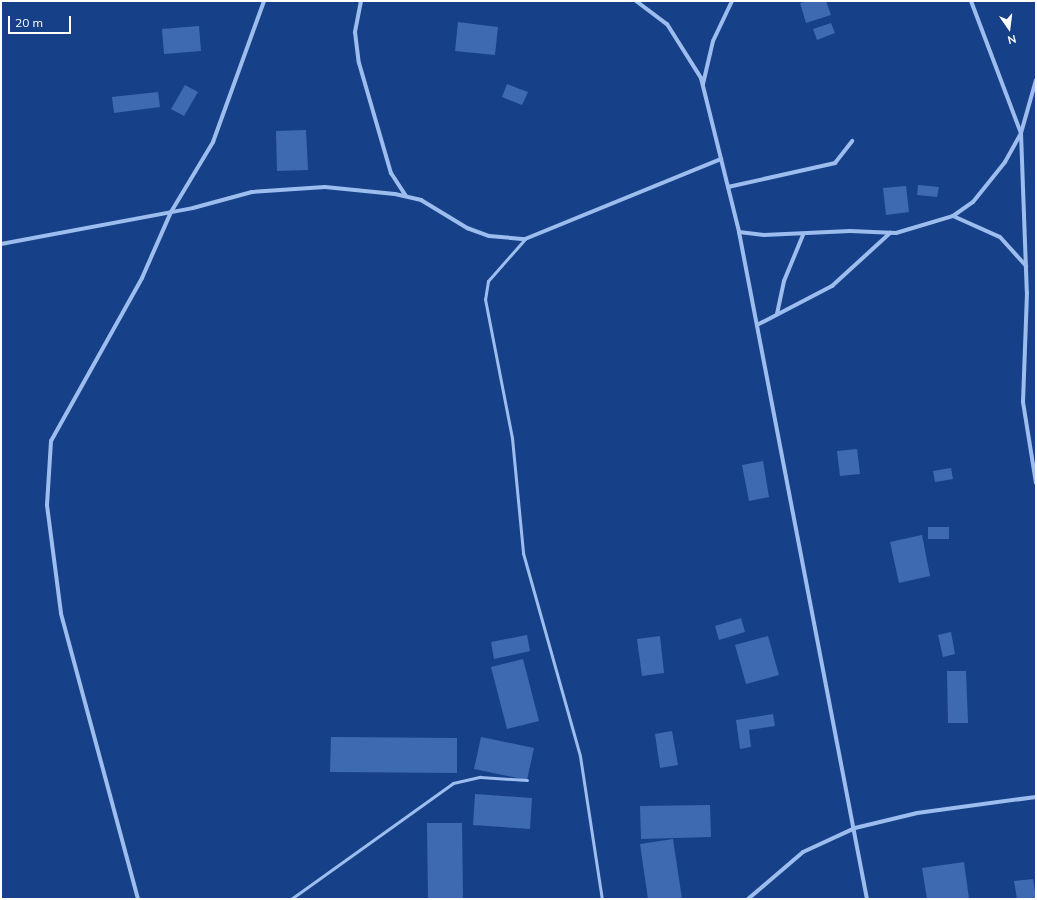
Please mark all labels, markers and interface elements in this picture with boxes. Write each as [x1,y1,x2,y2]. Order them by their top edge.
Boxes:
scale bar [10,8,73,34]
north arrow [989,8,1029,48]
text: 20 m [15,15,43,30]
text: N [1006,32,1018,47]

